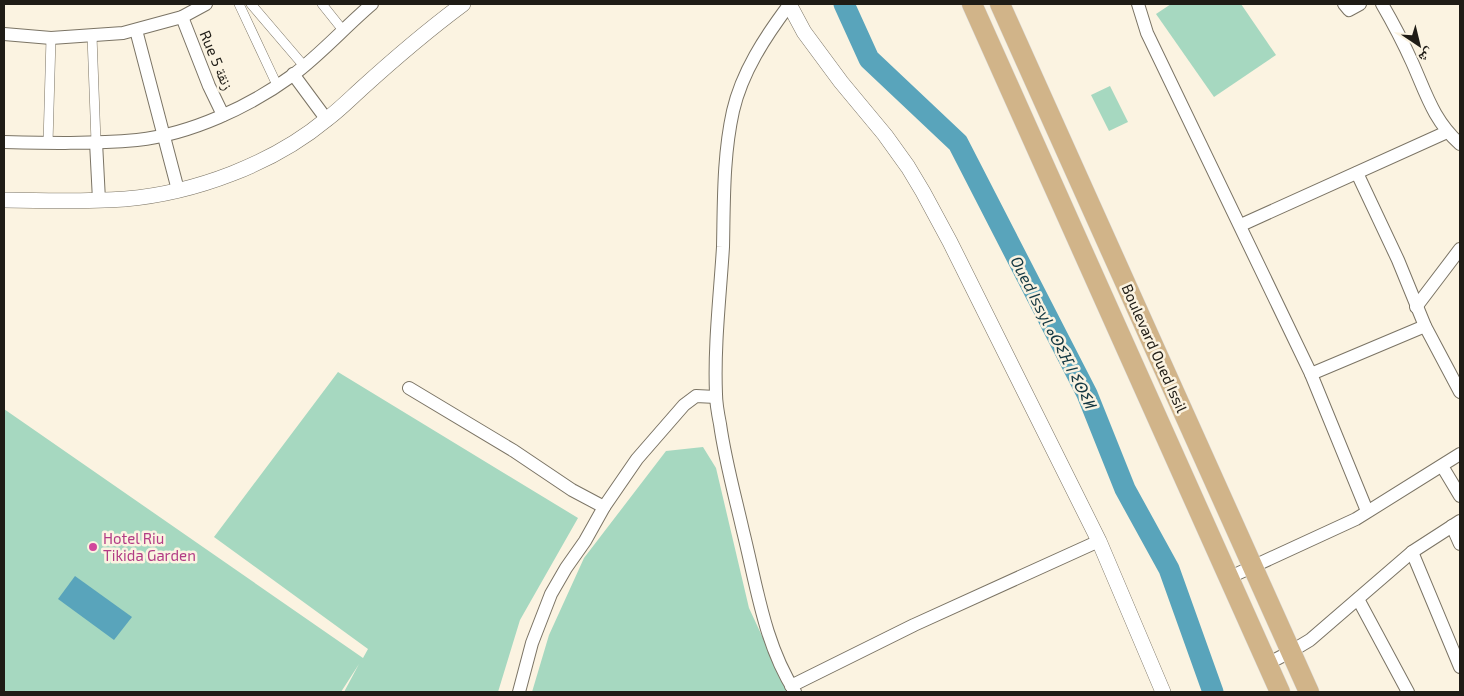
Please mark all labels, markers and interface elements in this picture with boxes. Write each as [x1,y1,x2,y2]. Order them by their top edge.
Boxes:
north arrow [1394,20,1444,70]
street label: Rue 5 زنقة [195,27,238,93]
text: ش [1415,44,1438,67]
water label: Oued Issyl ⴰⵙⵉⴼ ⵏ ⵉⵙⵉⵍ [1006,253,1102,413]
street label: Boulevard Oued Issil [1119,281,1192,415]
place label: Hotel Riu Tikida Garden [103,529,196,564]
marker: Hotel Riu Tikida Garden [87,541,99,553]

